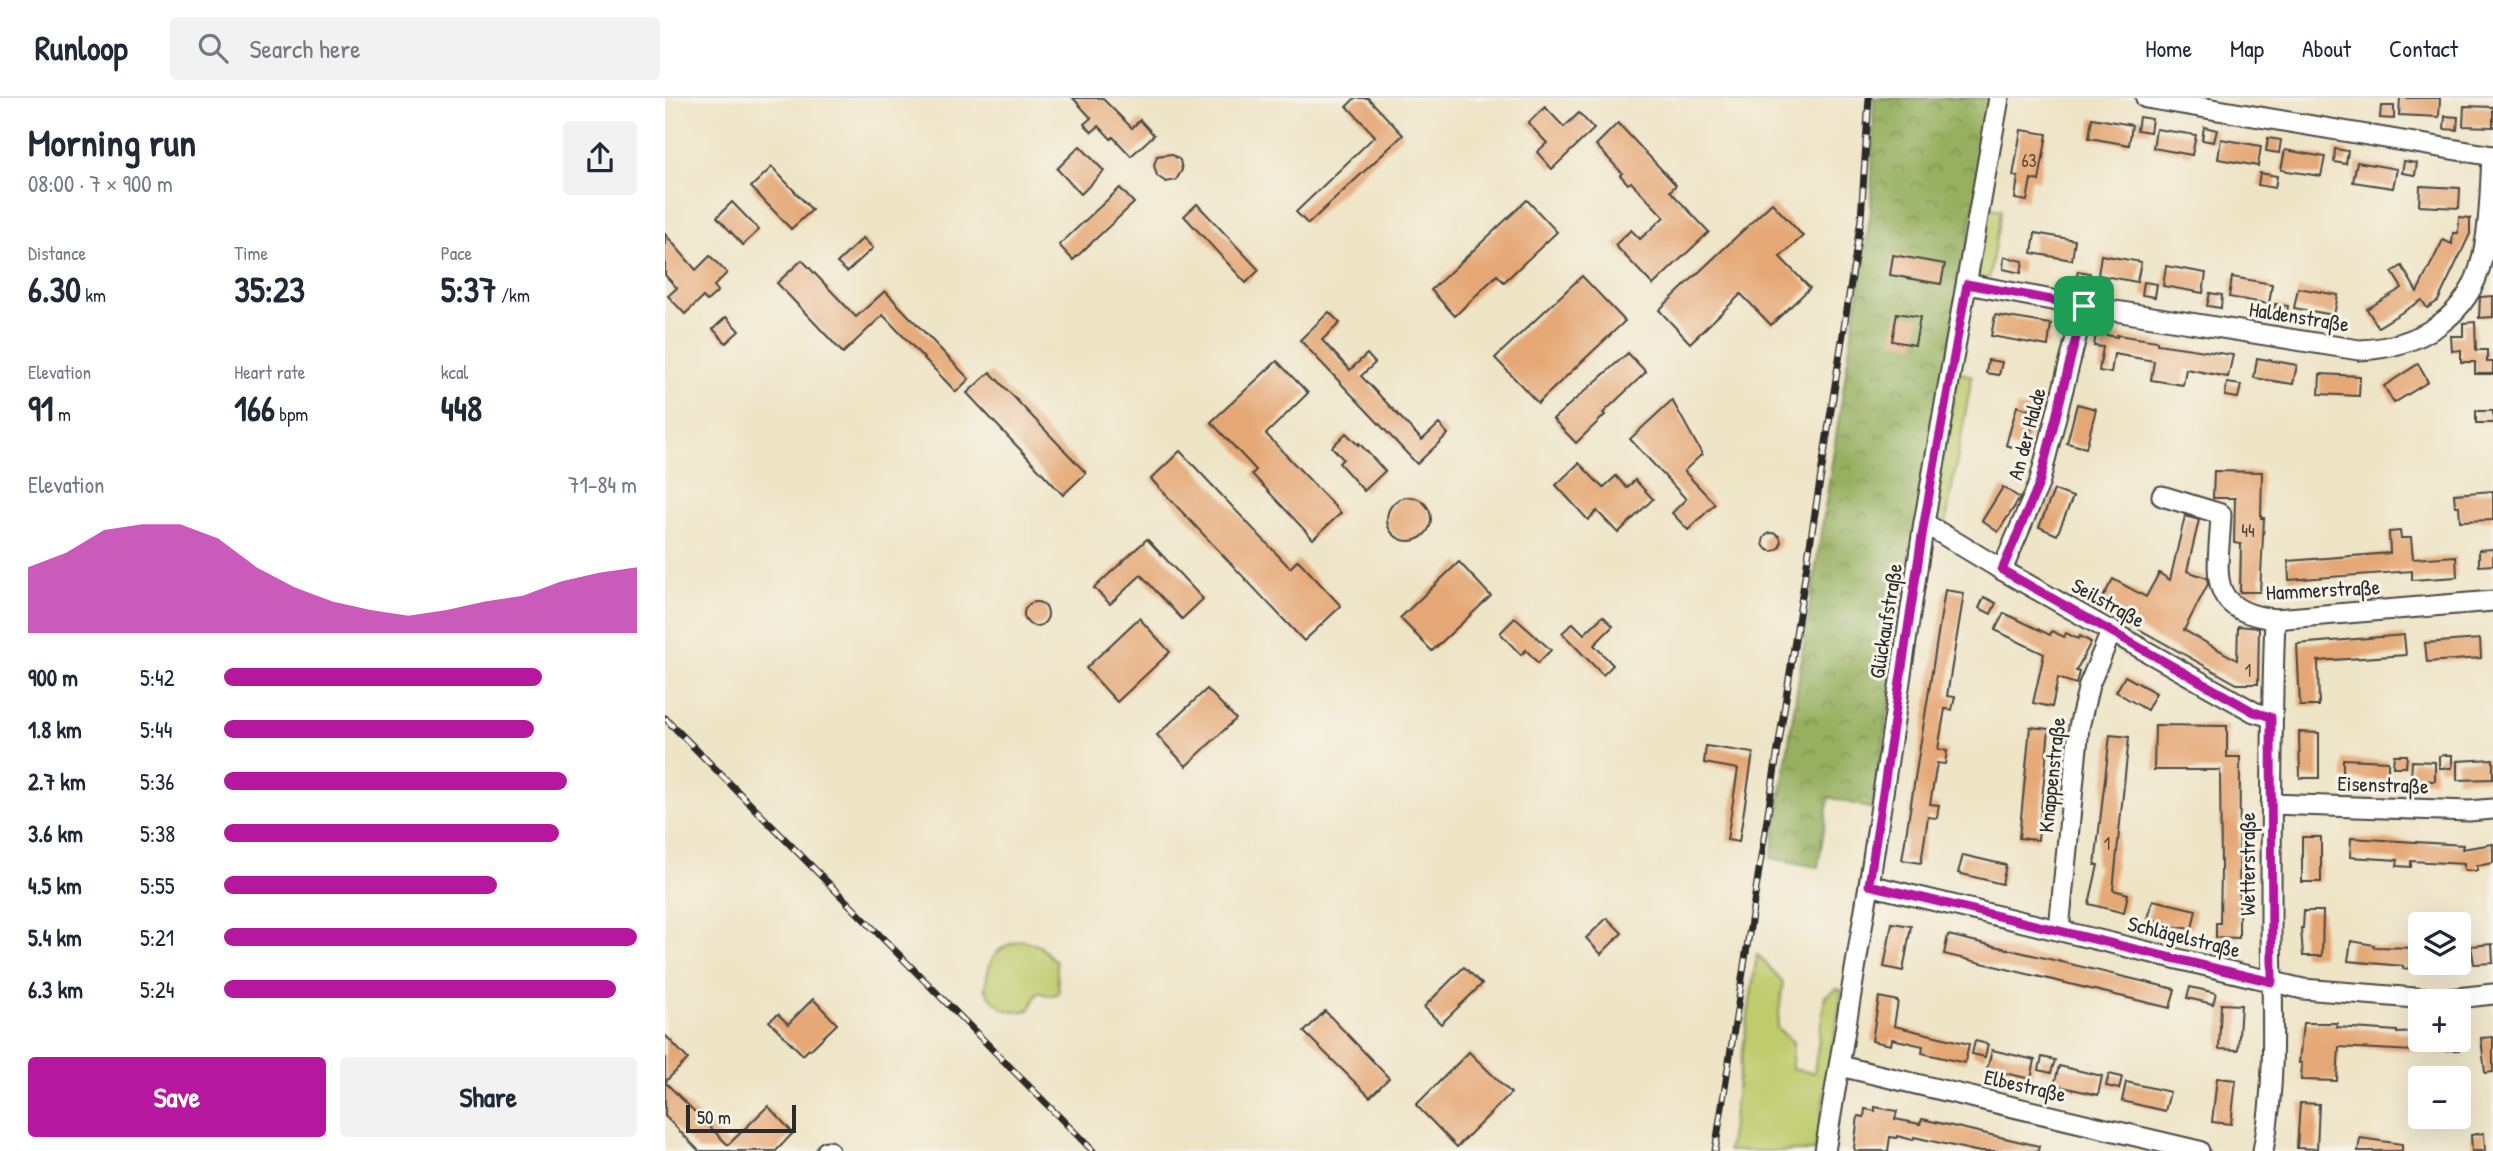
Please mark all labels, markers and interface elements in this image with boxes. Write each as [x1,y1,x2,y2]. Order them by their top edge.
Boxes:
search box [170,17,660,80]
text: Runloop [35,26,128,70]
icon: search [194,29,232,67]
text: Search here [250,31,361,66]
text: Home [2145,32,2192,64]
text: Map [2230,32,2264,64]
text: About [2302,32,2351,64]
text: Contact [2389,32,2458,64]
text: Morning run [28,116,196,168]
button: share [563,121,637,195]
house number: 63 [2021,148,2037,173]
text: 08:00 · 7 × 900 m [28,168,173,199]
text: Distance [28,240,86,266]
text: Time [234,240,268,266]
text: Pace [441,240,472,266]
text: 6.30 [28,266,81,313]
text: 35:23 [234,266,305,313]
text: 5:37 [441,266,497,313]
pin [2054,276,2114,336]
text: km [81,282,106,308]
text: /km [497,282,530,308]
icon: arrive [2065,287,2103,325]
street label: Haldenstraße [2247,294,2351,339]
text: Elevation [28,359,91,385]
text: Heart rate [234,359,305,385]
text: kcal [441,359,468,385]
text: 91 [28,385,54,432]
text: 166 [234,385,275,432]
text: 448 [441,385,482,432]
street label: An der Halde [2000,385,2053,483]
text: m [54,401,71,427]
text: bpm [275,401,308,427]
text: Elevation [28,469,104,500]
text: 71–84 m [568,469,637,500]
house number: 44 [2241,518,2255,543]
street label: Glückaufstraße [1862,561,1909,681]
street label: Seilstraße [2066,571,2150,634]
street label: Hammerstraße [2265,572,2381,607]
house number: 1 [2245,658,2251,683]
text: 900 m [28,662,78,693]
text: 5:42 [140,662,174,693]
text: 1.8 km [28,714,82,745]
text: 5:44 [140,714,172,745]
street label: Knappenstraße [2031,716,2072,834]
text: 2.7 km [28,766,86,797]
text: 5:36 [140,766,175,797]
street label: Eisenstraße [2337,768,2429,801]
street label: Wetterstraße [2233,812,2262,916]
text: 3.6 km [28,818,83,849]
text: 5:38 [140,818,175,849]
house number: 1 [2104,831,2110,856]
text: 4.5 km [28,870,82,901]
text: 5:55 [140,870,175,901]
street label: Schlägelstraße [2125,909,2243,964]
map controls [2408,912,2471,1129]
button: layers [2408,912,2471,975]
text: 5.4 km [28,922,82,953]
text: 5:21 [140,922,174,953]
text: 6.3 km [28,974,83,1005]
text: 5:24 [140,974,174,1005]
button: + [2408,989,2471,1052]
button: Save [28,1057,326,1137]
button: Share [340,1057,637,1137]
street label: Elbestraße [1981,1062,2069,1109]
button: − [2408,1066,2471,1129]
scale bar [686,1102,796,1134]
text: 50 m [697,1104,731,1130]

